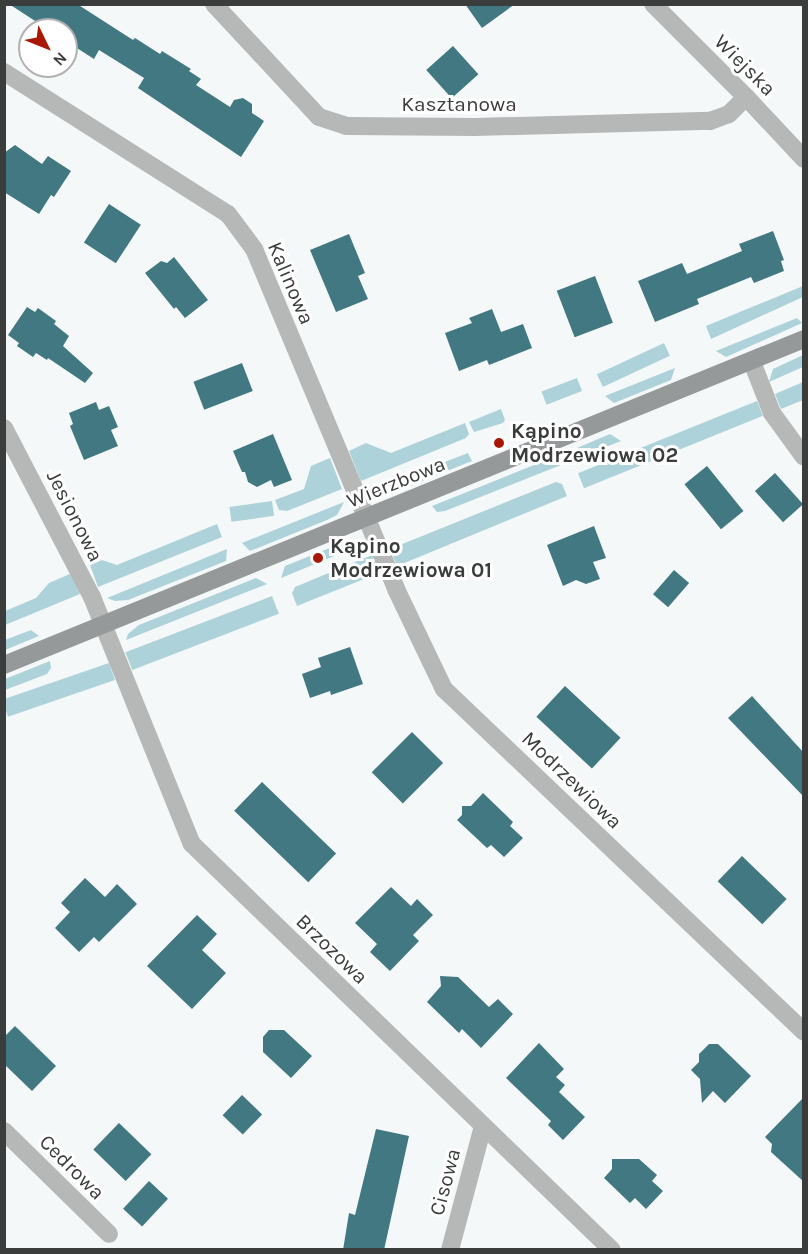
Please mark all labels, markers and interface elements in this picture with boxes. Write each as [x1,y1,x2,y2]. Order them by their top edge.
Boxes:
north arrow [18,18,78,78]
street label: Wiejska [709,29,781,101]
text: N [49,49,71,70]
street label: Kasztanowa [401,91,517,117]
street label: Kalinowa [262,238,320,328]
place label: Kąpino Modrzewiowa 02 [511,418,678,468]
marker: Kąpino Modrzewiowa 02 [492,436,506,450]
street label: Wierzbowa [343,451,449,513]
street label: Jesionowa [41,466,109,566]
place label: Kąpino Modrzewiowa 01 [330,533,492,583]
marker: Kąpino Modrzewiowa 01 [311,551,325,565]
street label: Modrzewiowa [517,726,627,834]
street label: Brzozowa [291,909,373,989]
street label: Cedrowa [34,1129,110,1205]
street label: Cisowa [424,1146,466,1218]

